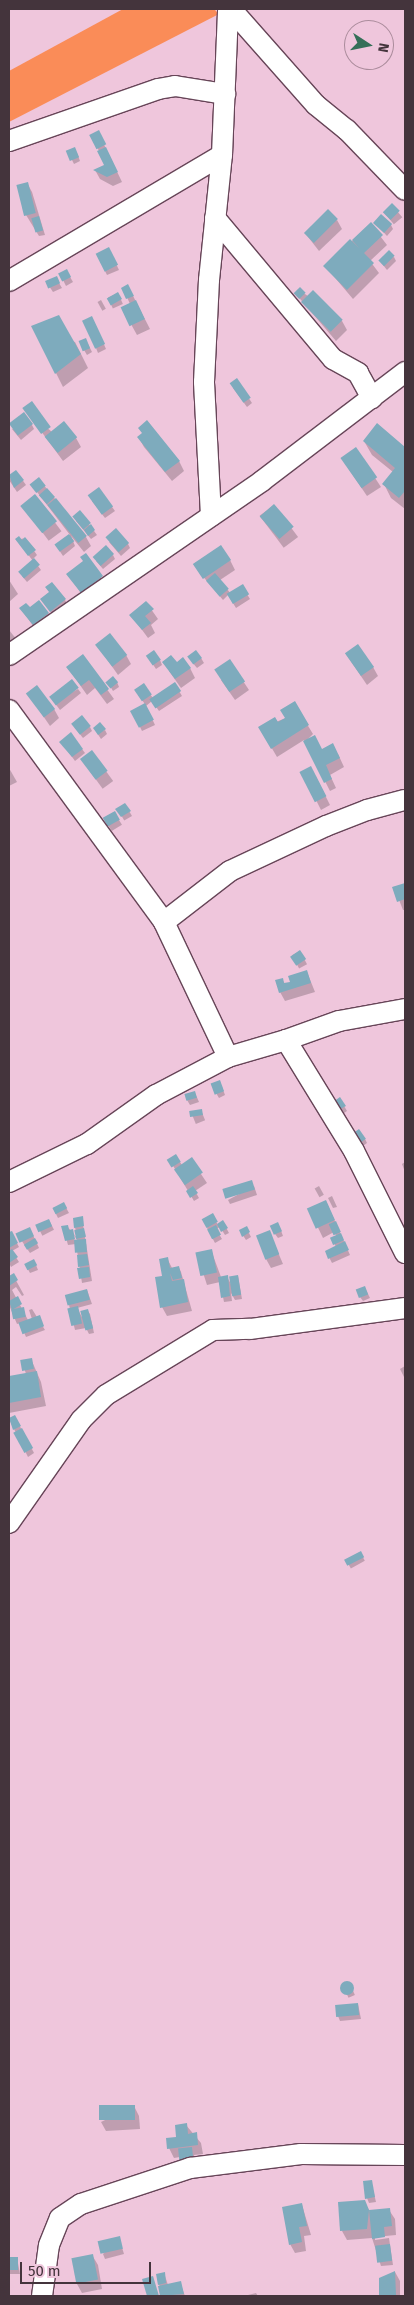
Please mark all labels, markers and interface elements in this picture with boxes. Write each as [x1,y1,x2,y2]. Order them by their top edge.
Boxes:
north arrow [344,20,394,70]
text: N [374,42,392,54]
scale bar [22,2252,154,2284]
text: 50 m [28,2262,61,2280]

